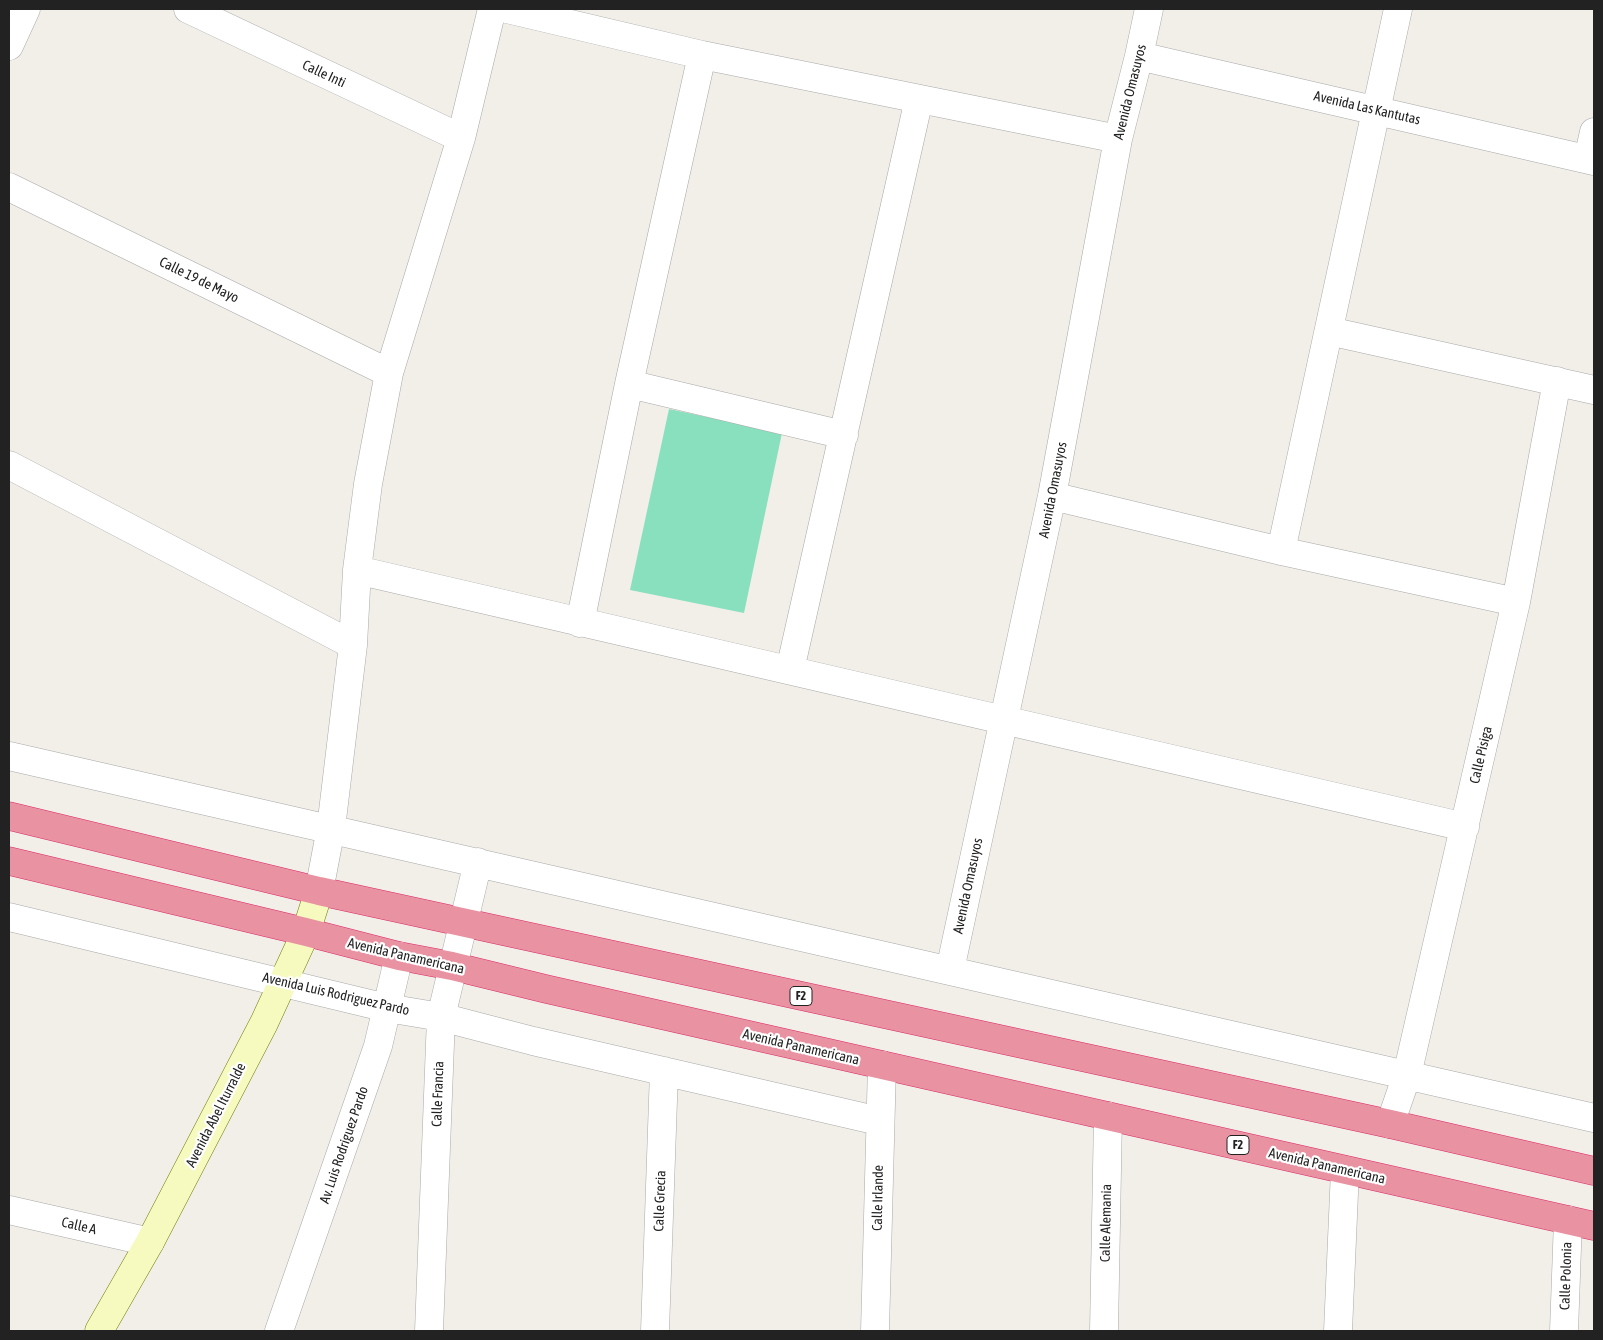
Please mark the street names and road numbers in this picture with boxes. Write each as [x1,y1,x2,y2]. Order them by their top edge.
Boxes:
street label: Avenida Omasuyos [1110,43,1150,141]
street label: Calle Inti [300,57,348,91]
street label: Avenida Las Kantutas [1312,88,1422,128]
street label: Calle 19 de Mayo [156,254,242,306]
street label: Avenida Omasuyos [1035,441,1071,539]
street label: Calle Pisiga [1466,725,1496,785]
street label: Avenida Omasuyos [950,837,986,935]
street label: Avenida Panamericana [346,934,466,978]
street label: Avenida Luis Rodriguez Pardo [261,969,411,1019]
road number: F2 [790,986,812,1006]
street label: Avenida Panamericana [741,1025,861,1069]
street label: Avenida Abel Iturralde [182,1060,250,1170]
street label: Calle Francia [428,1061,448,1127]
street label: Av. Luis Rodriguez Pardo [316,1084,372,1206]
road number: F2 [1227,1136,1249,1154]
street label: Avenida Panamericana [1267,1144,1387,1188]
street label: Calle Irlande [869,1165,887,1231]
street label: Calle Grecia [651,1170,669,1232]
street label: Calle Alemania [1097,1184,1115,1262]
street label: Calle A [60,1214,98,1238]
street label: Calle Polonia [1556,1242,1576,1310]

